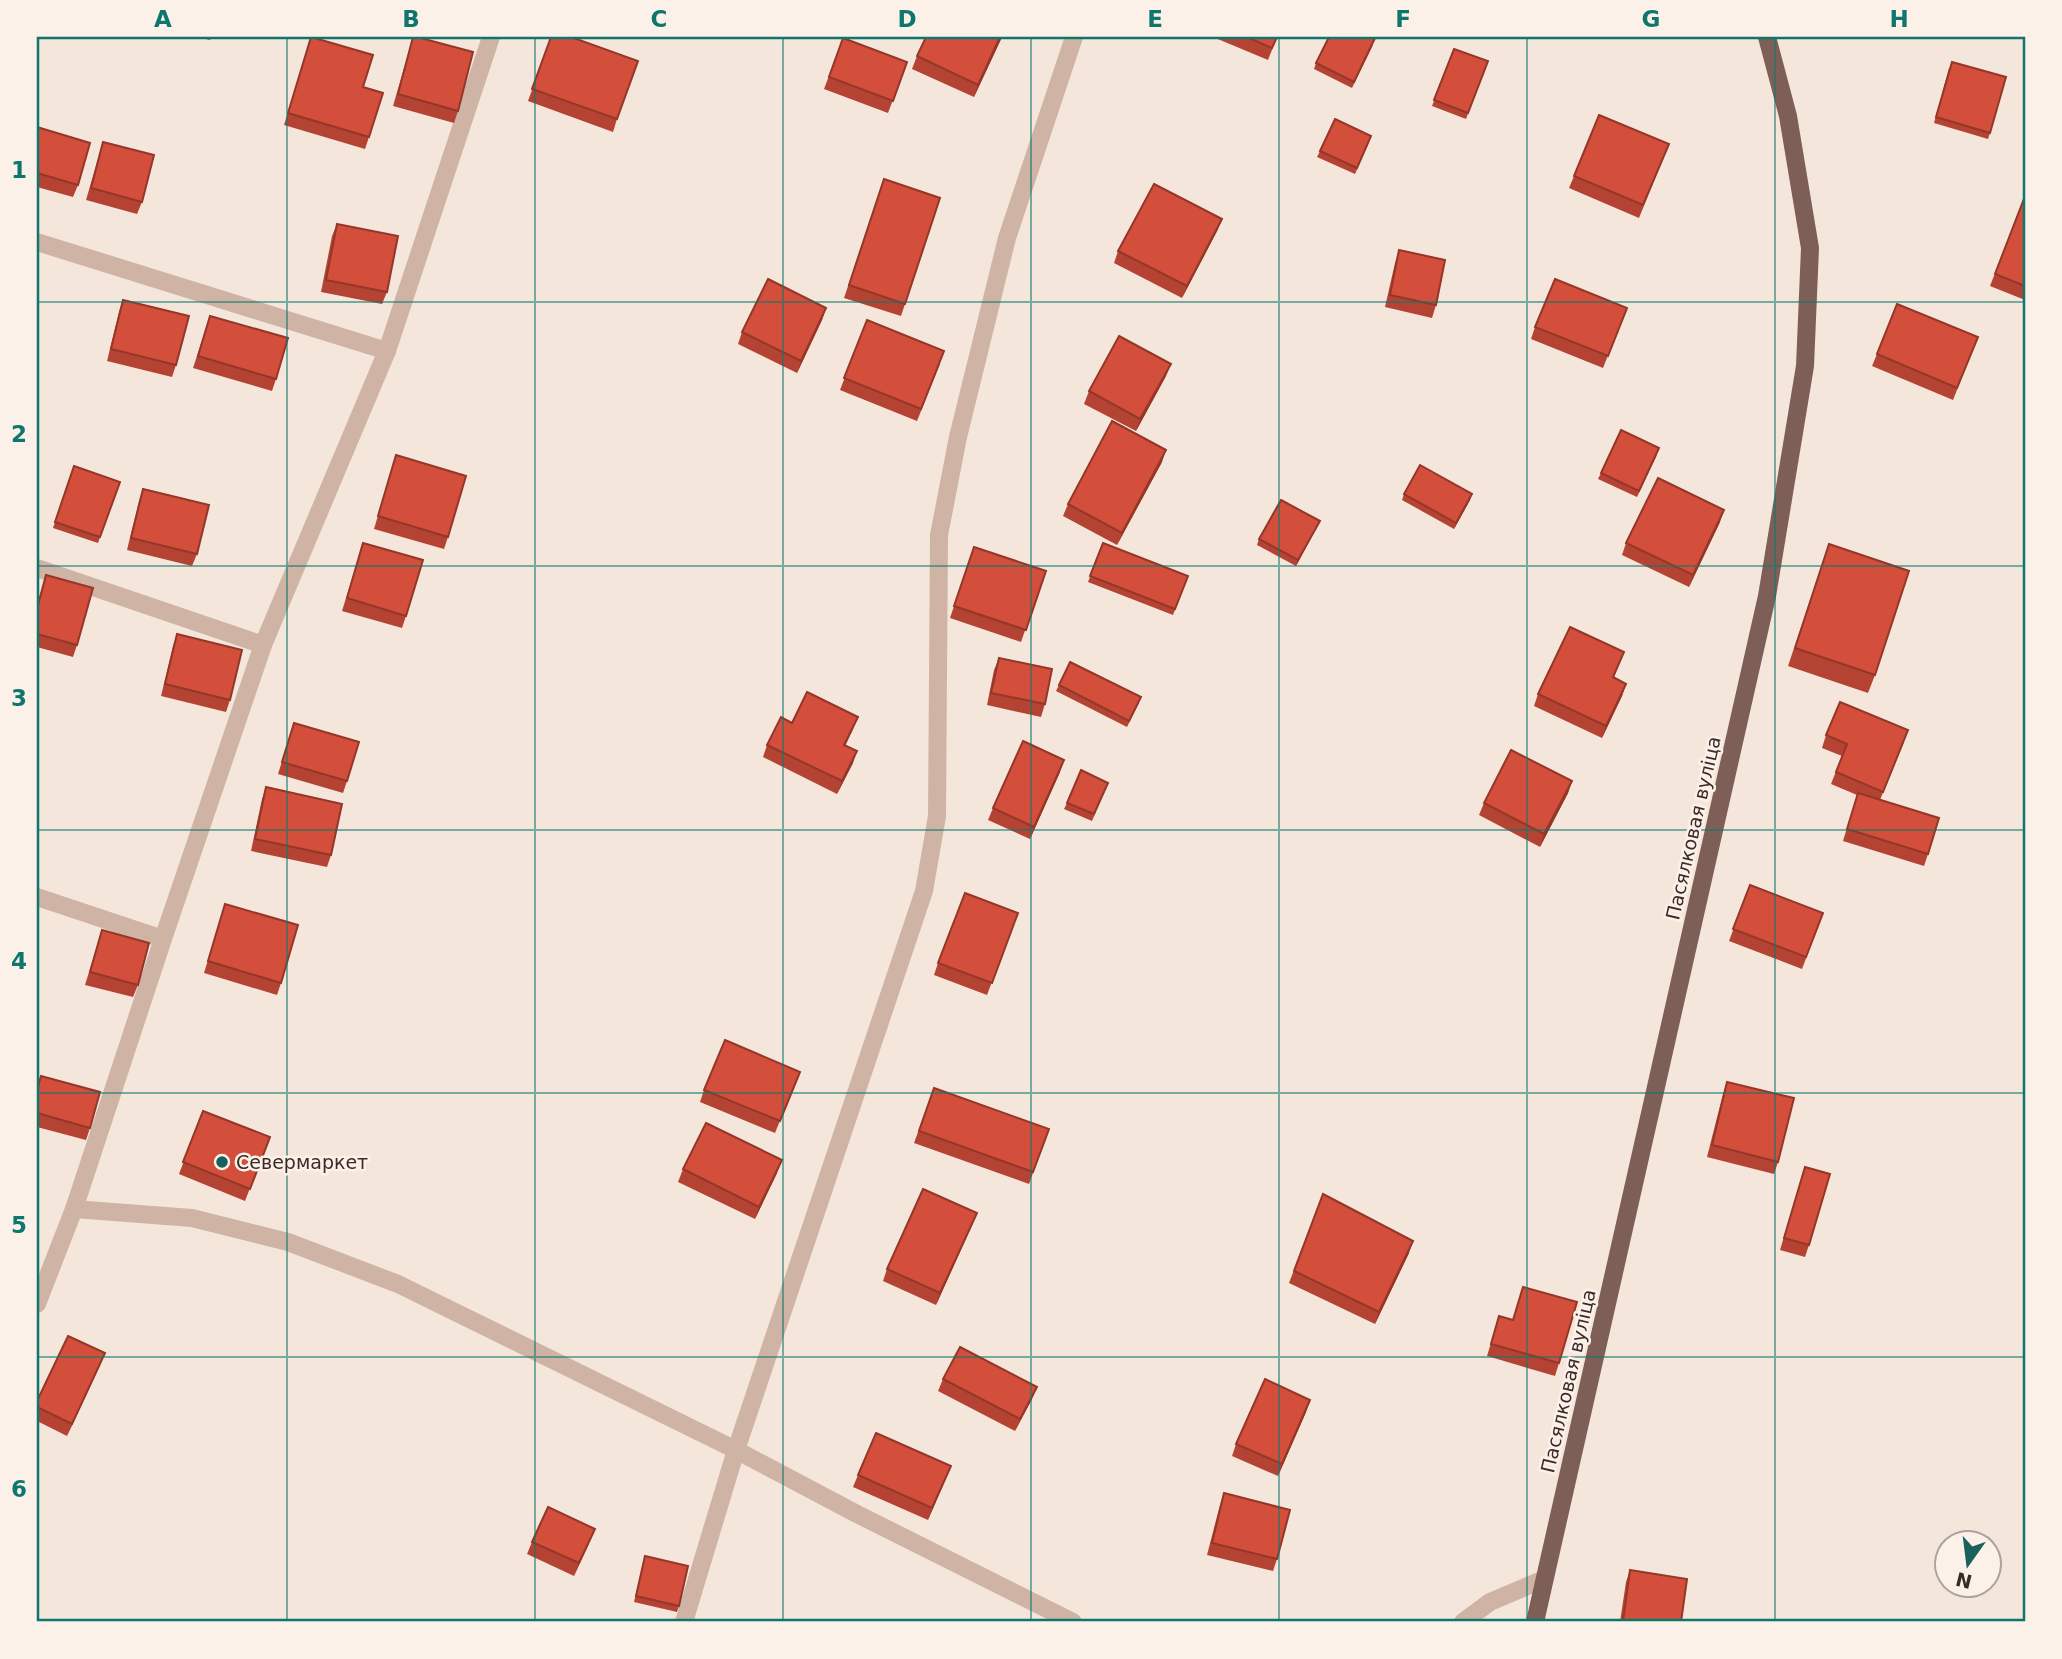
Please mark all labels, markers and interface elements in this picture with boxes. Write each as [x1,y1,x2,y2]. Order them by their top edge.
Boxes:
text: A [154,6,172,32]
text: B [402,6,420,32]
text: C [651,6,667,32]
text: D [897,6,917,32]
text: E [1147,6,1163,32]
text: F [1395,6,1411,32]
text: G [1642,6,1660,32]
text: H [1889,6,1909,32]
text: 1 [11,157,27,183]
text: 2 [11,421,27,447]
text: 3 [11,685,27,711]
street label: Пасялковая вуліца [1661,734,1725,922]
text: 4 [11,948,27,974]
place label: Севермаркет [236,1151,368,1173]
marker: Севермаркет [214,1154,230,1170]
text: 5 [11,1212,27,1238]
street label: Пасялковая вуліца [1536,1287,1600,1475]
text: 6 [11,1476,27,1502]
north arrow [1932,1530,2002,1600]
text: N [1954,1568,1974,1593]

